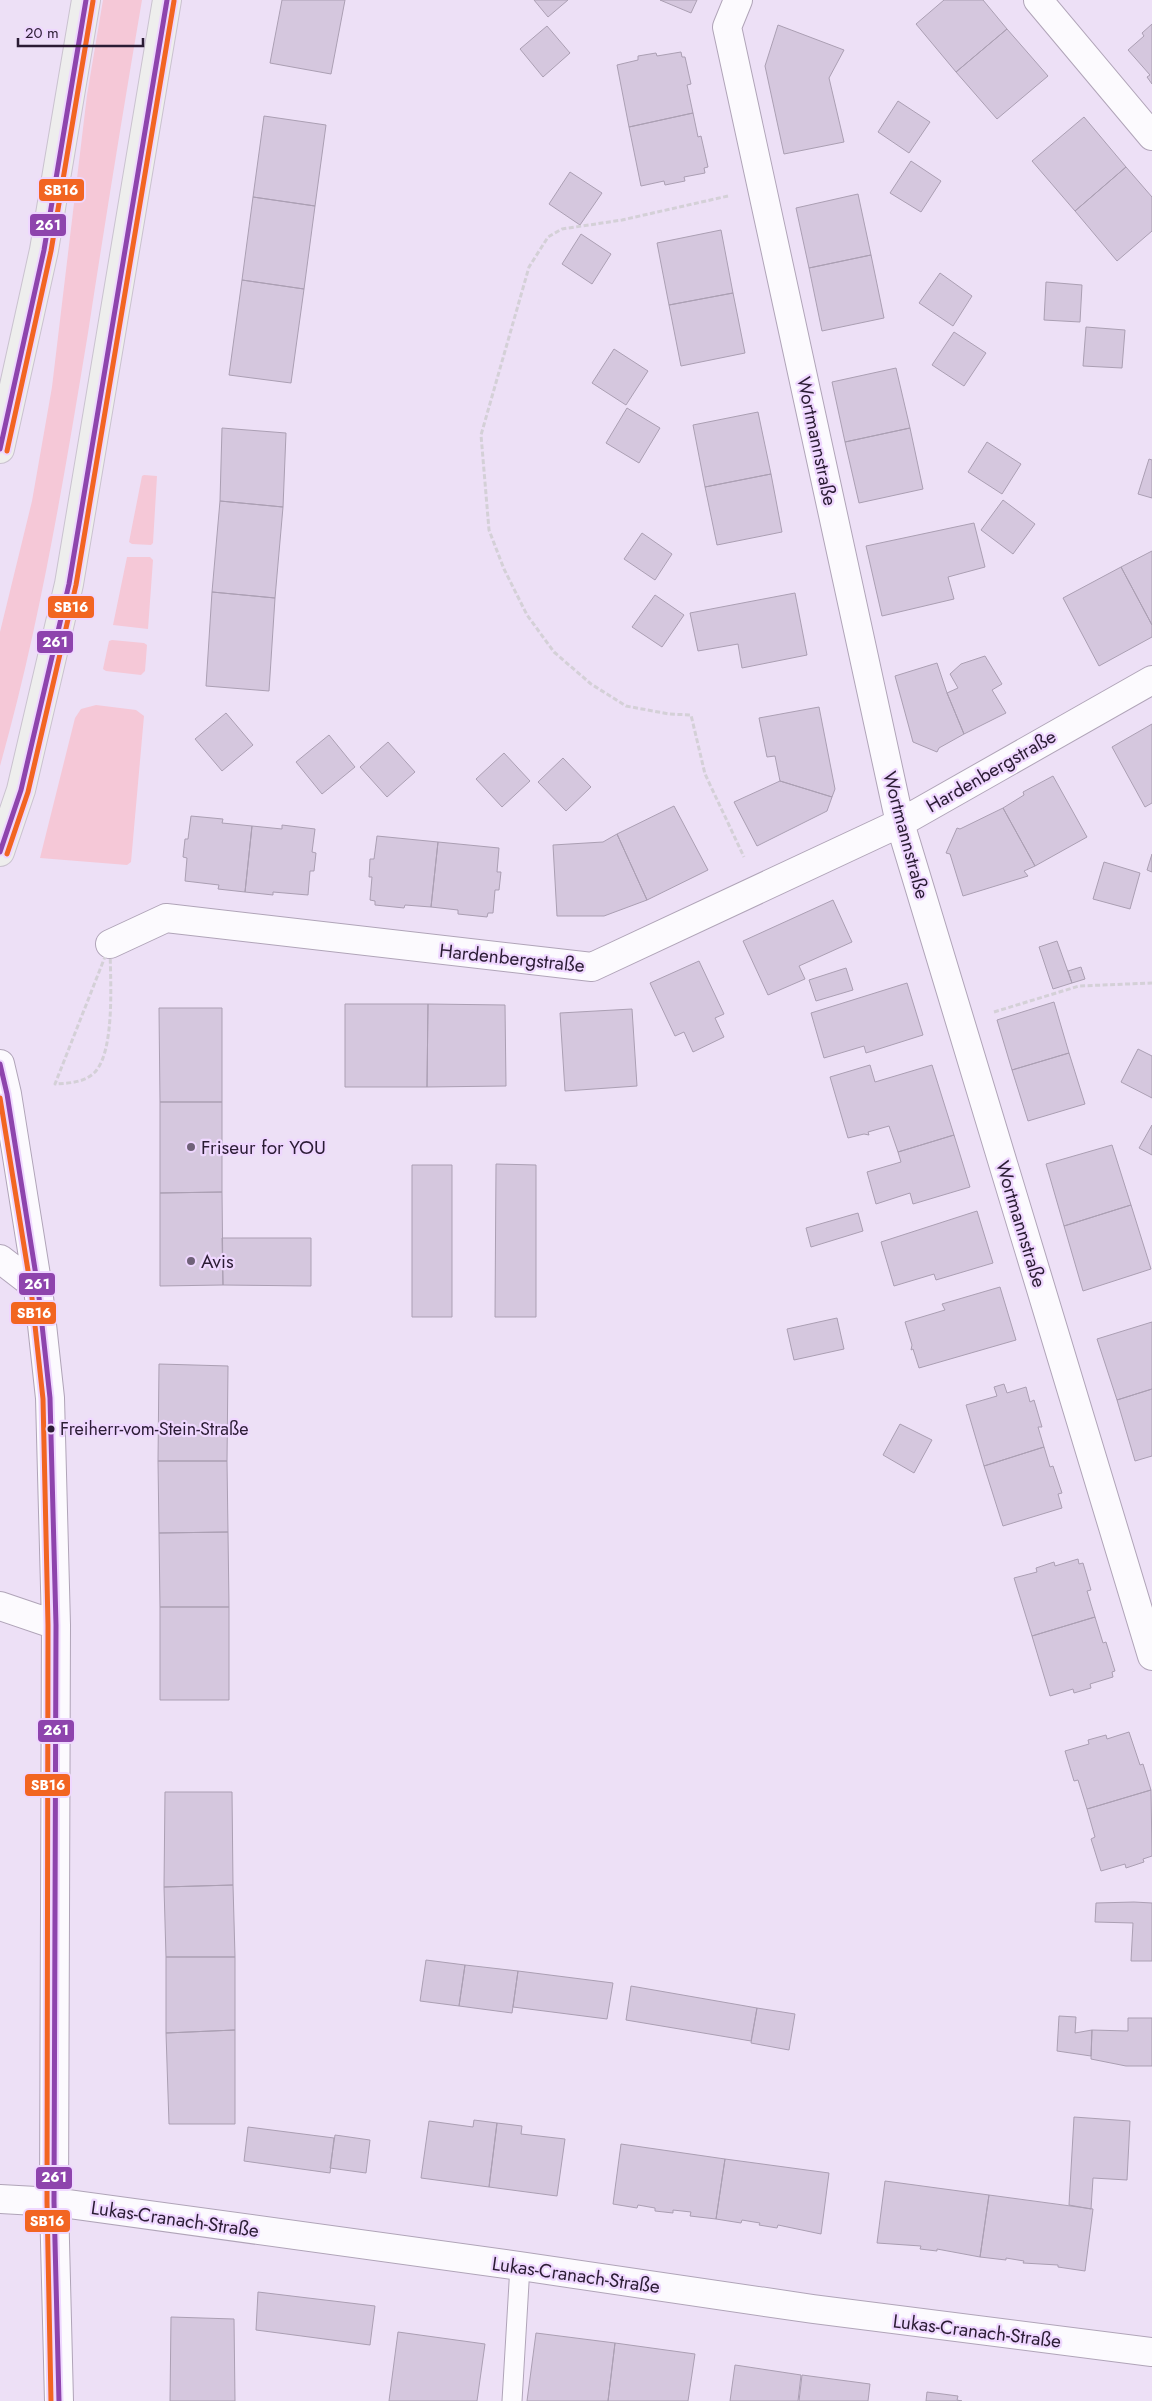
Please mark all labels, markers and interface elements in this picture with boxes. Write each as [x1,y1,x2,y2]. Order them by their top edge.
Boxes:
scale bar [18,15,142,47]
text: 20 m [25,22,59,44]
line badge: SB16 [38,178,85,202]
text: SB16 [44,180,78,200]
line badge: 261 [29,213,67,237]
text: 261 [35,215,61,235]
street label: Wortmannstraße [790,374,844,508]
line badge: SB16 [47,595,95,619]
text: SB16 [54,597,88,617]
line badge: 261 [36,630,74,654]
text: 261 [42,632,68,652]
street label: Hardenbergstraße [921,723,1061,819]
street label: Wortmannstraße [876,768,936,902]
street label: Hardenbergstraße [438,937,586,979]
place label: Friseur for YOU [201,1134,326,1161]
marker: Friseur for YOU [185,1141,197,1153]
street label: Wortmannstraße [989,1157,1053,1291]
place label: Avis [201,1248,234,1275]
marker: Avis [185,1255,197,1267]
line badge: 261 [18,1272,56,1296]
text: 261 [24,1274,50,1294]
line badge: SB16 [10,1301,57,1325]
text: SB16 [17,1303,51,1323]
place label: Freiherr-vom-Stein-Straße [60,1416,248,1442]
marker: Freiherr-vom-Stein-Straße [46,1424,56,1434]
line badge: 261 [37,1719,75,1743]
text: 261 [43,1720,69,1740]
line badge: SB16 [24,1773,71,1797]
text: SB16 [31,1775,65,1795]
line badge: 261 [35,2166,73,2190]
text: 261 [41,2167,67,2187]
street label: Lukas-Cranach-Straße [89,2194,261,2244]
line badge: SB16 [24,2209,71,2233]
text: SB16 [30,2211,64,2231]
street label: Lukas-Cranach-Straße [490,2250,662,2300]
street label: Lukas-Cranach-Straße [891,2307,1063,2355]

